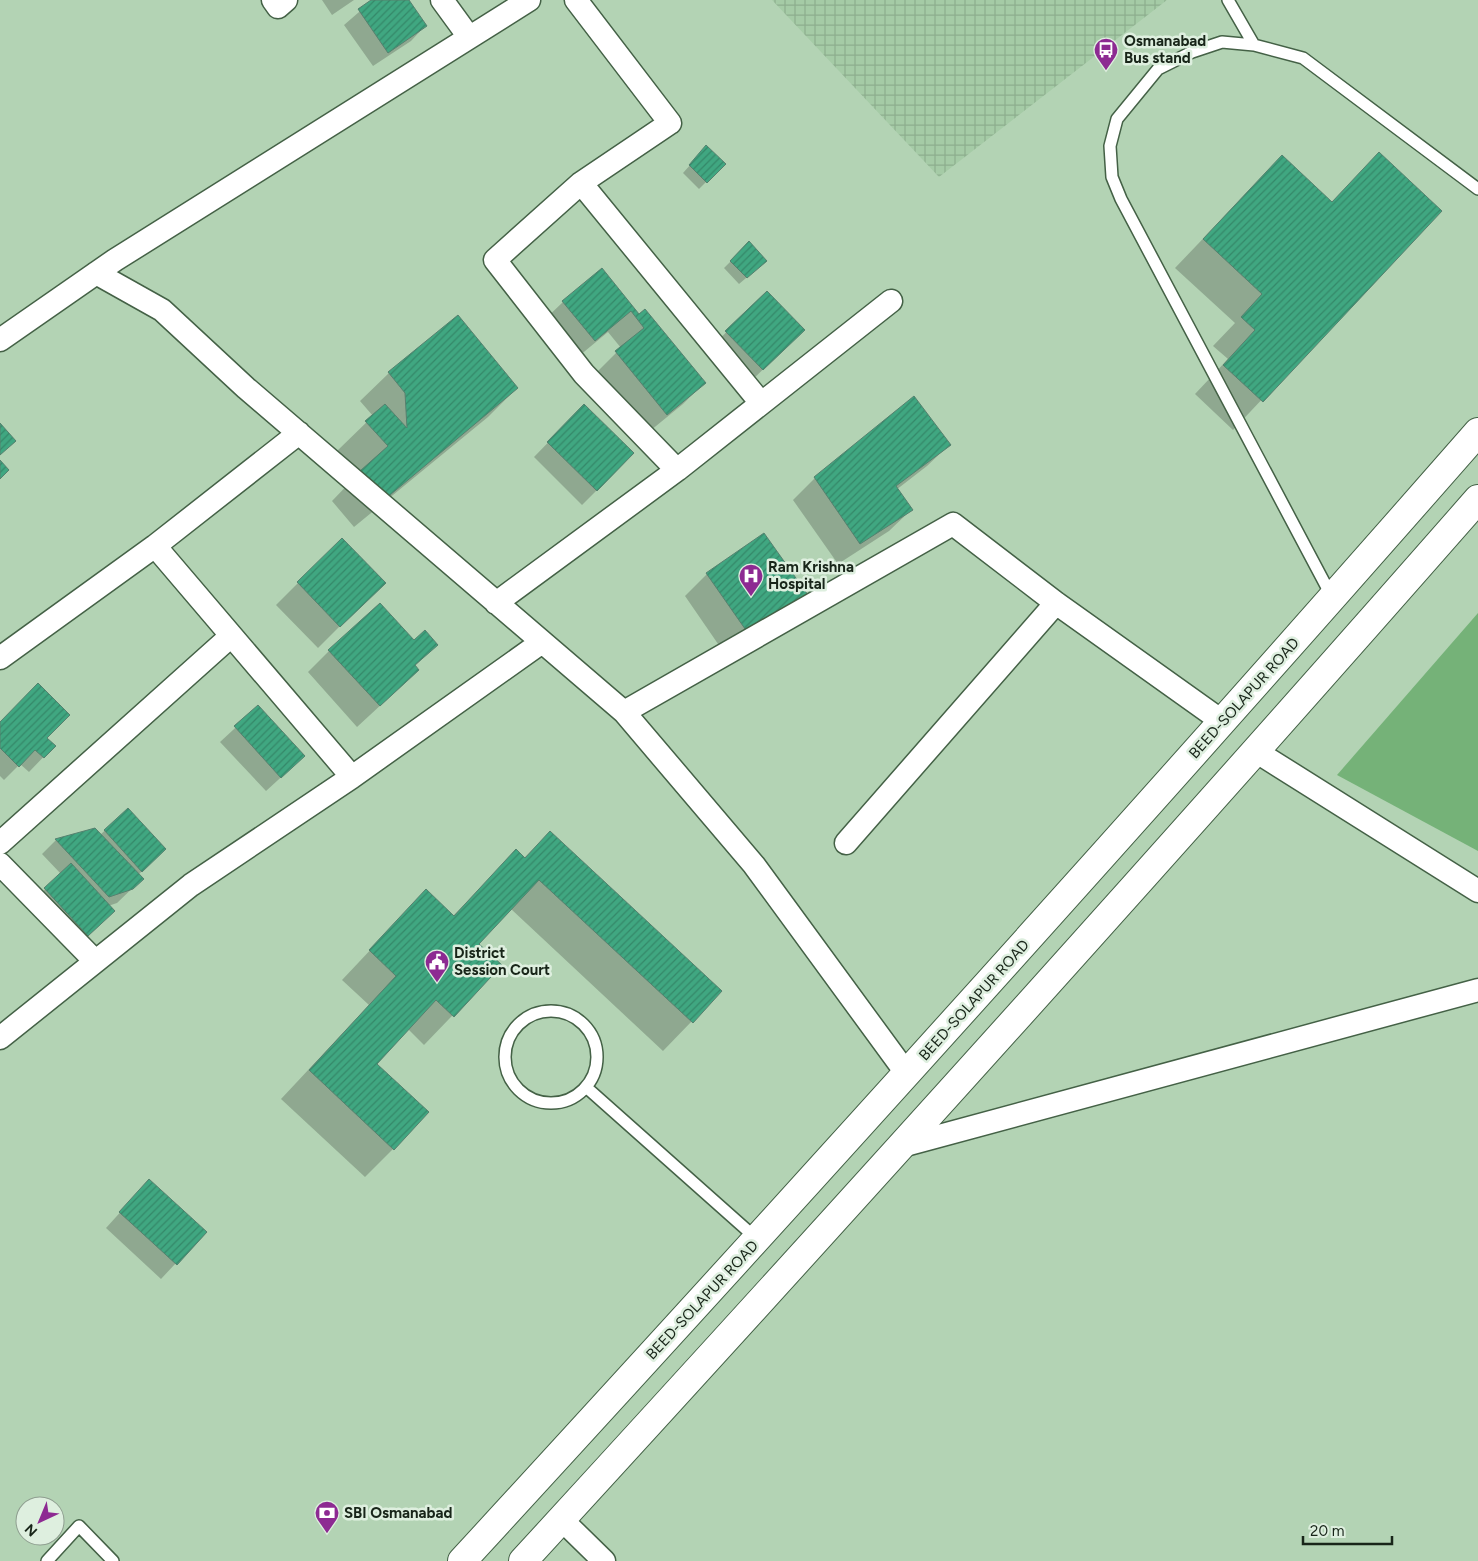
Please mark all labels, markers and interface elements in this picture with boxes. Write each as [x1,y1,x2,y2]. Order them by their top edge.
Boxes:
place label: Osmanabad Bus stand [1124,32,1206,67]
bus stop icon: Osmanabad Bus stand [1093,37,1119,71]
place label: Ram Krishna Hospital [768,558,854,593]
hospital icon: Ram Krishna Hospital [738,563,764,597]
street label: BEED-SOLAPUR ROAD [1185,634,1303,762]
street label: BEED-SOLAPUR ROAD [915,936,1033,1064]
place label: District Session Court [454,944,550,979]
public building icon: District Session Court [424,949,450,983]
street label: BEED-SOLAPUR ROAD [642,1237,762,1363]
north arrow [15,1496,65,1546]
bank icon: SBI Osmanabad [314,1500,340,1534]
place label: SBI Osmanabad [344,1504,453,1522]
scale bar [1303,1514,1392,1546]
text: N [22,1520,41,1540]
text: 20 m [1310,1522,1344,1540]

